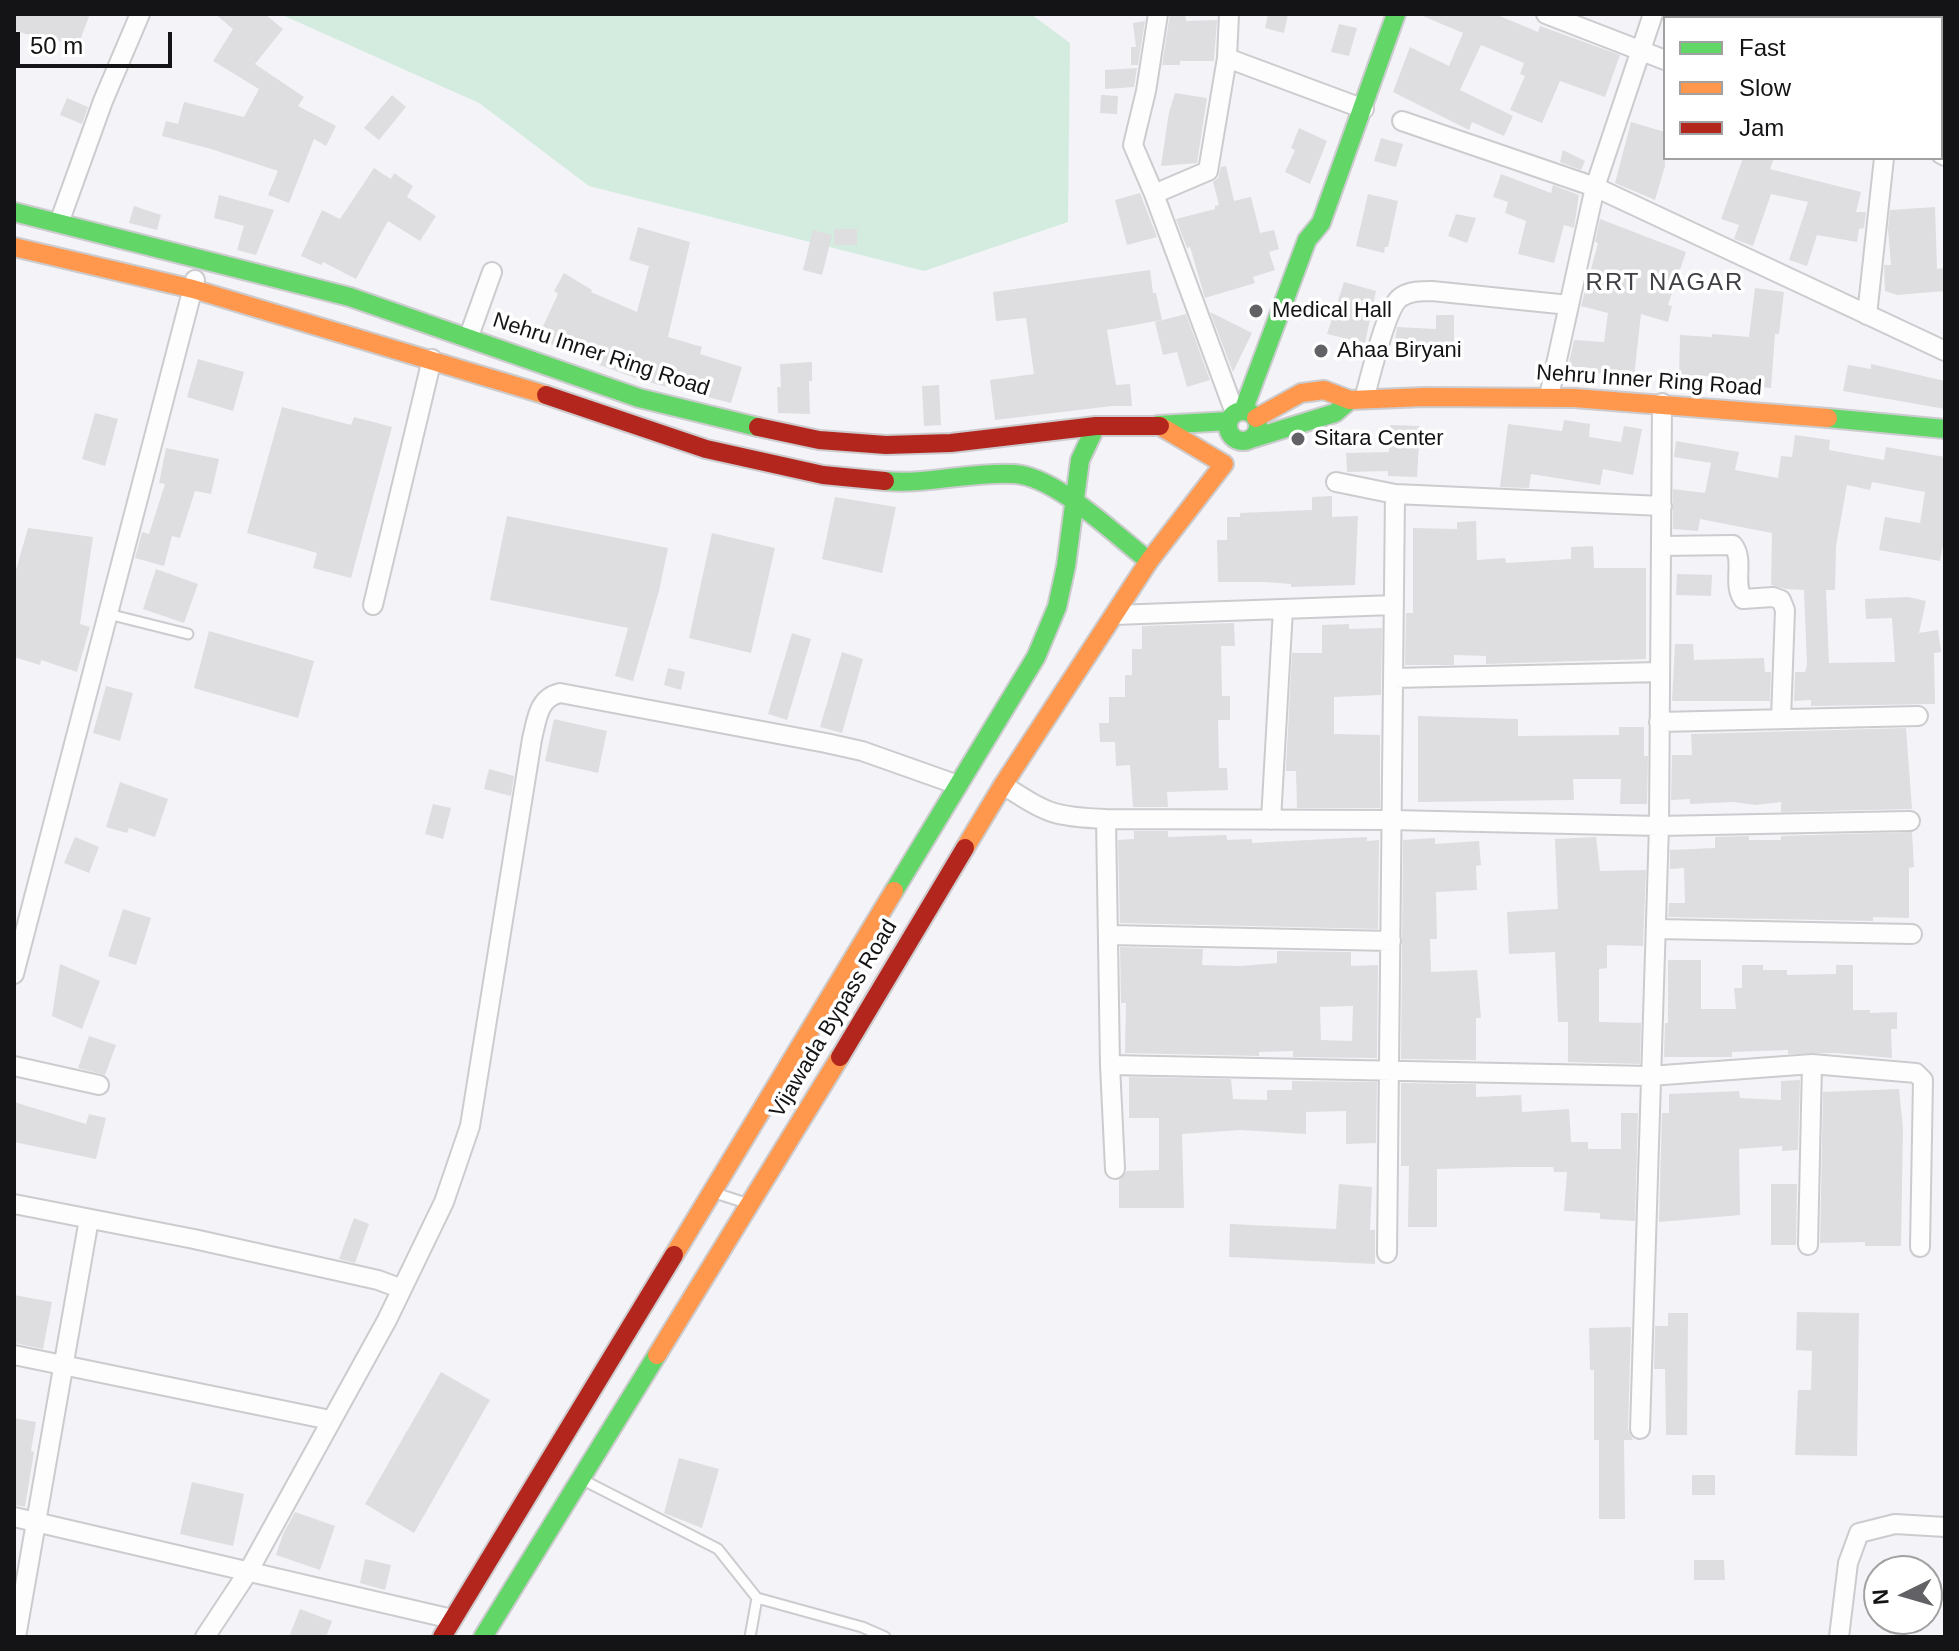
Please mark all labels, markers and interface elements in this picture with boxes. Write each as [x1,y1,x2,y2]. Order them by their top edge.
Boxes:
scale bar [20,16,176,66]
legend [1663,16,1943,160]
text: 50 m [30,32,83,59]
text: Fast [1739,34,1786,61]
text: Slow [1739,74,1791,101]
text: Jam [1739,114,1784,141]
district label: RRT NAGAR [1586,269,1744,297]
place label: Medical Hall [1272,298,1392,324]
marker: Medical Hall [1247,302,1265,320]
street label: Nehru Inner Ring Road [489,307,713,403]
place label: Ahaa Biryani [1337,338,1462,364]
marker: Ahaa Biryani [1312,342,1330,360]
street label: Nehru Inner Ring Road [1535,360,1763,402]
place label: Sitara Center [1314,426,1444,452]
marker: Sitara Center [1289,430,1307,448]
street label: Vijawada Bypass Road [765,915,903,1123]
north arrow [1863,1555,1943,1635]
text: N [1867,1588,1894,1606]

